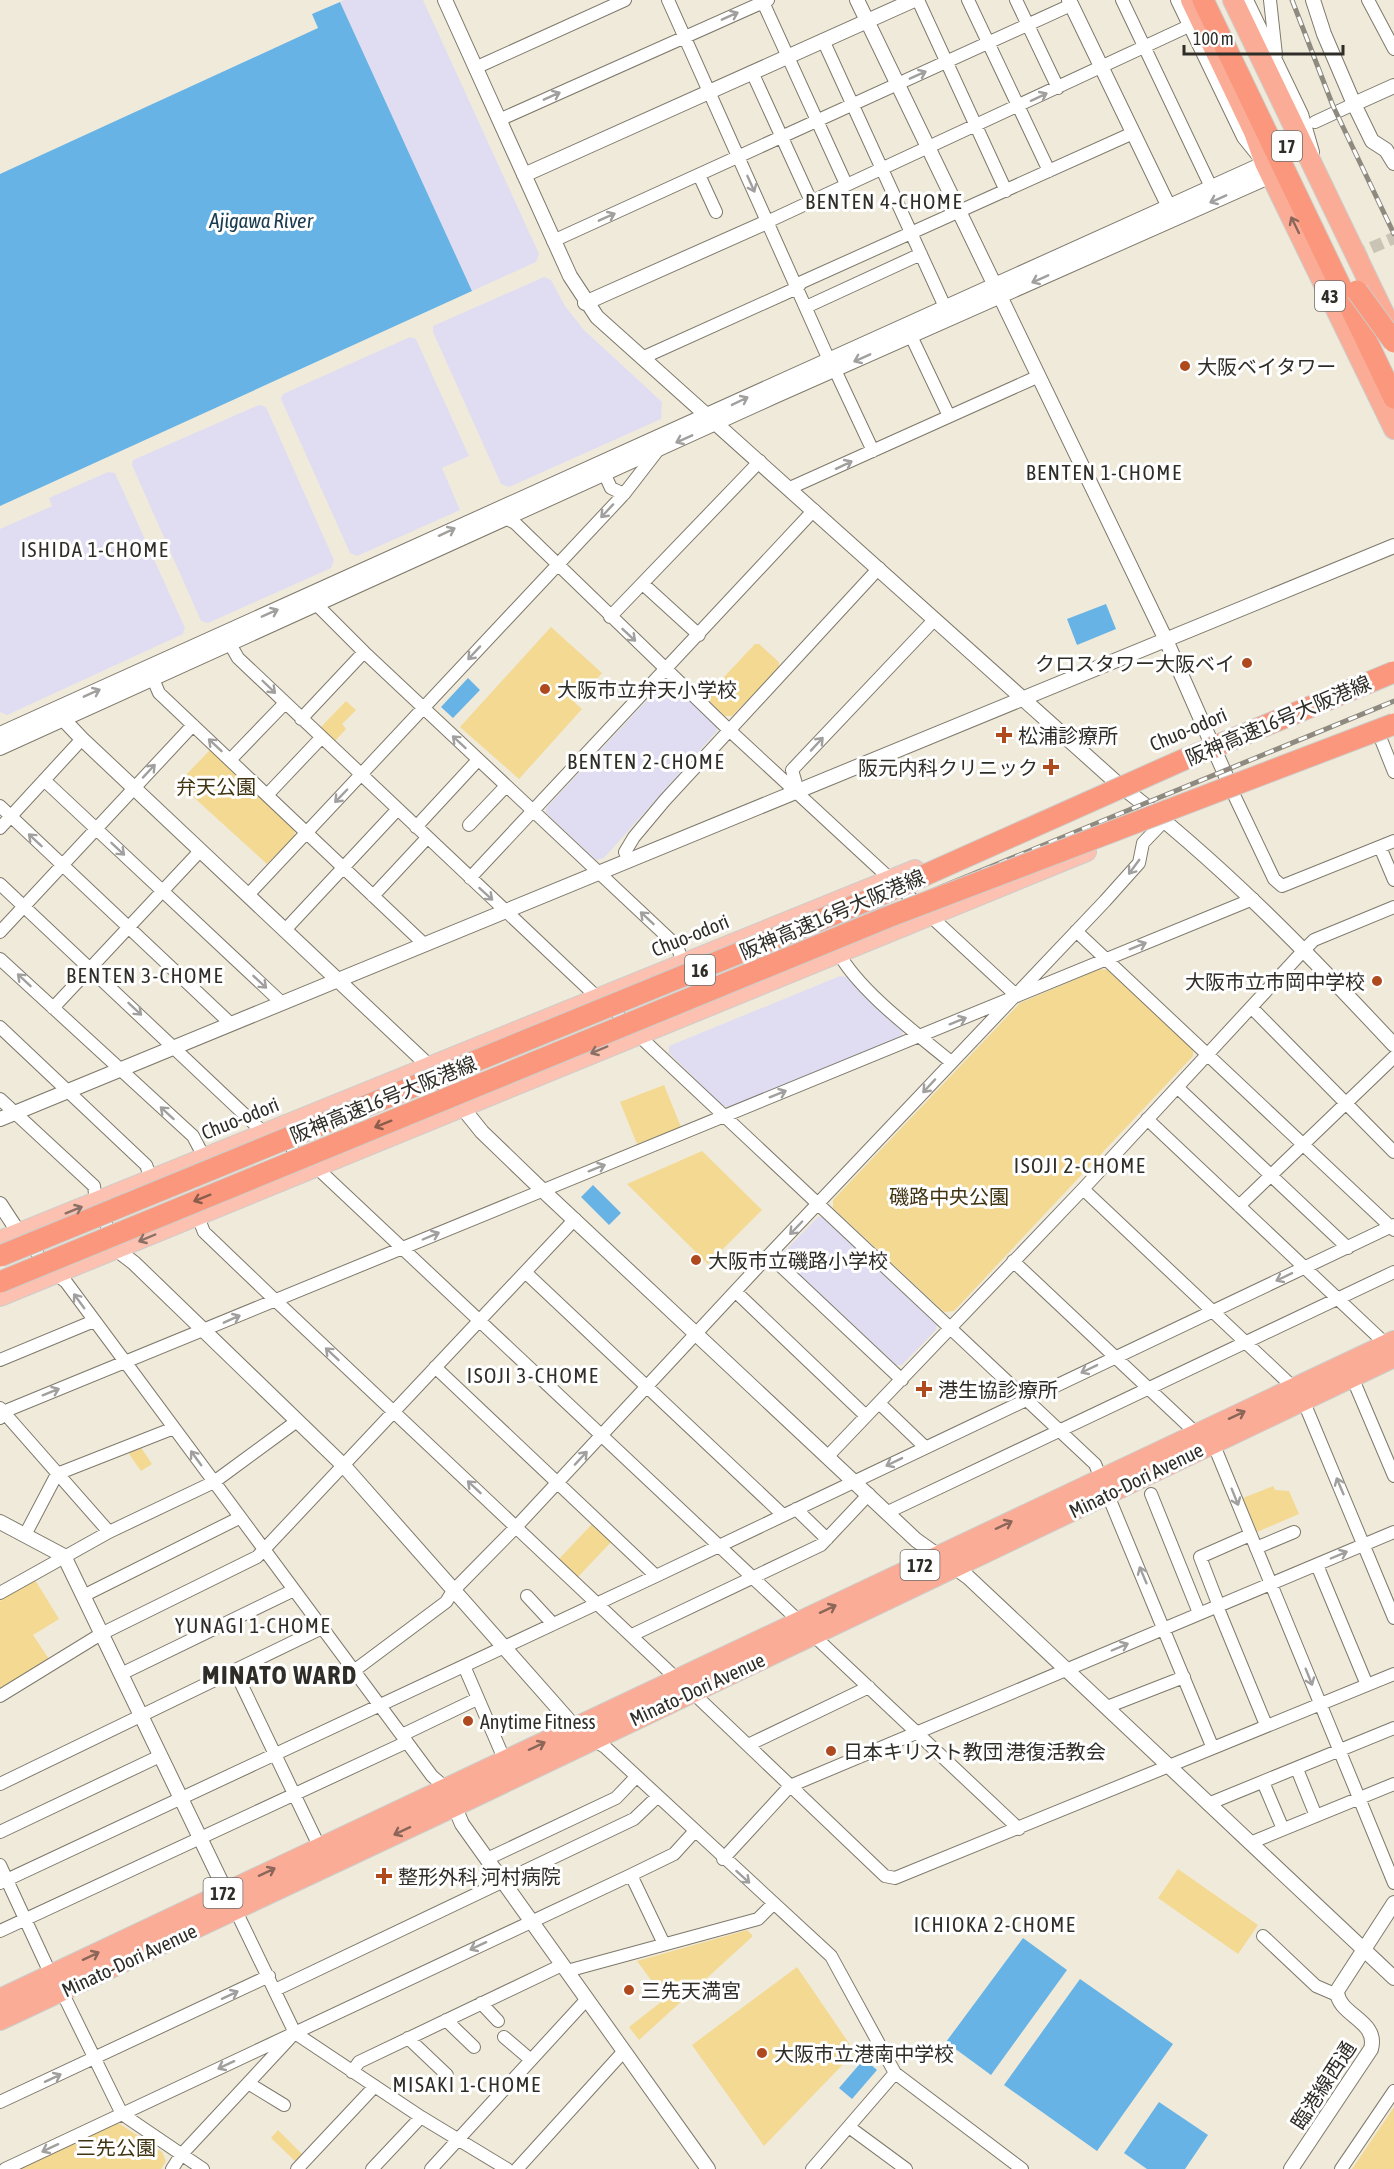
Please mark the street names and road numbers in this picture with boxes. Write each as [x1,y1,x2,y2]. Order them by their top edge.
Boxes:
road number: 17 [1272,131,1302,161]
road number: 43 [1315,281,1345,311]
street label: 阪神高速16号大阪港線 [1182,671,1374,769]
street label: Chuo-odori [1146,702,1230,756]
street label: 阪神高速16号大阪港線 [736,865,928,963]
street label: Chuo-odori [648,909,732,961]
road number: 16 [685,955,715,985]
street label: 阪神高速16号大阪港線 [287,1051,479,1147]
street label: Chuo-odori [198,1092,282,1144]
street label: Minato-Dori Avenue [1065,1438,1207,1522]
road number: 172 [900,1550,940,1580]
street label: Minato-Dori Avenue [626,1648,768,1730]
road number: 172 [204,1878,242,1908]
street label: Minato-Dori Avenue [58,1919,200,2001]
street label: 臨港線西通 [1286,2037,1360,2133]

